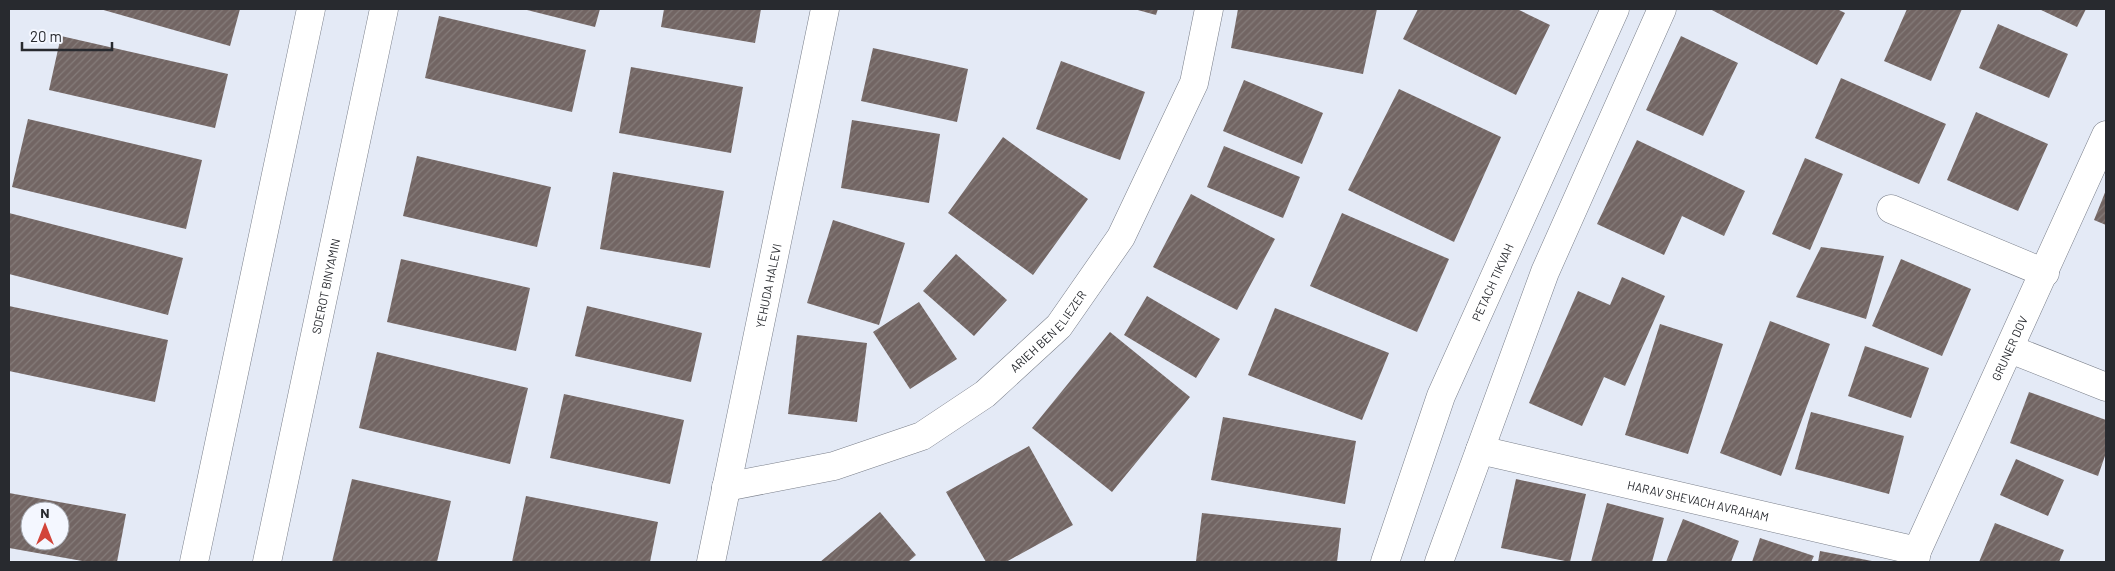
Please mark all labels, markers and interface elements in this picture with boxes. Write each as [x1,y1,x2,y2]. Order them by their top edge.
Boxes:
scale bar [22,20,112,52]
text: 20 m [30,27,62,45]
street label: SDEROT BINYAMIN [308,237,342,335]
street label: PETACH TIKVAH [1469,241,1516,323]
street label: YEHUDA HALEVI [752,242,783,329]
street label: ARIEH BEN ELIEZER [1007,288,1089,375]
street label: GRUNER DOV [1988,314,2030,383]
street label: HARAV SHEVACH AVRAHAM [1626,477,1770,524]
north arrow [20,501,70,551]
text: N [40,504,50,521]

